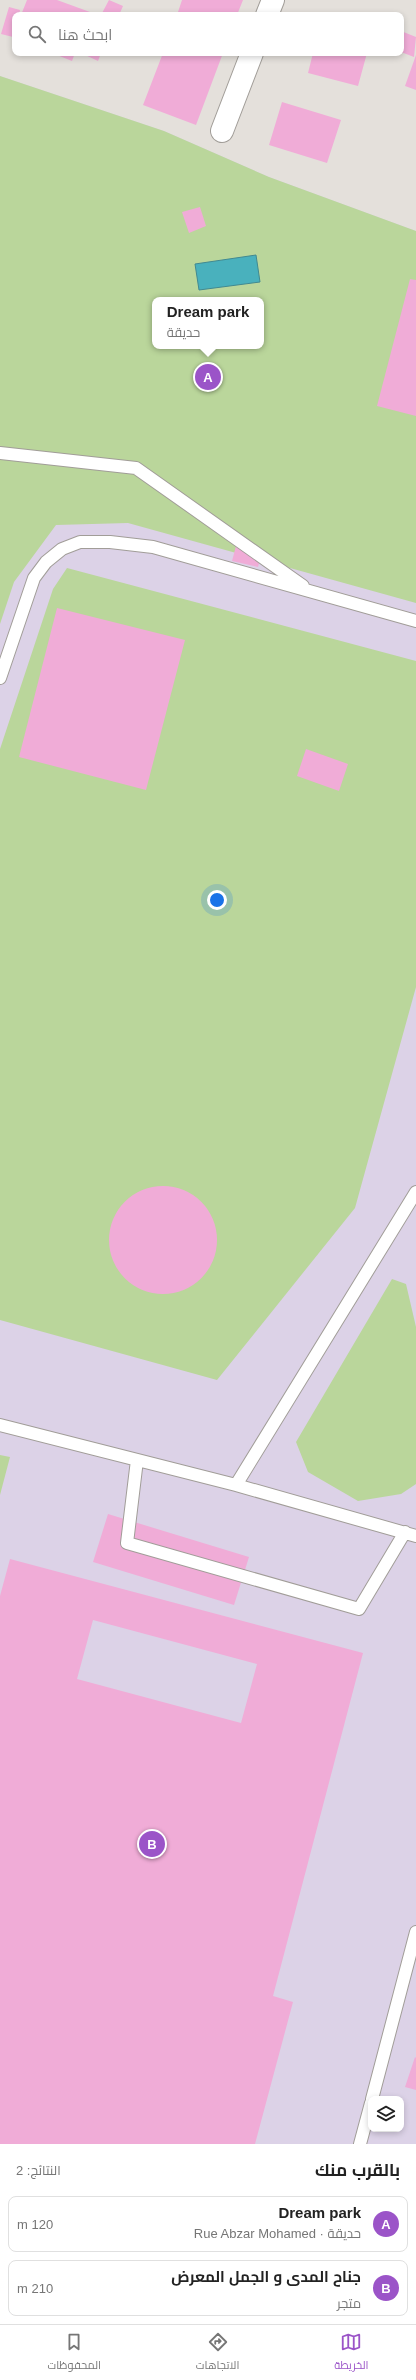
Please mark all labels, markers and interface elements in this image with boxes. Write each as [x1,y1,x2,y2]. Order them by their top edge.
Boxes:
search box [12,12,404,56]
icon: search [26,23,48,45]
text: ابحث هنا [58,26,112,43]
popup [152,297,264,349]
text: Dream park [167,303,249,320]
text: حديقة [167,325,200,340]
pin: A [195,362,221,392]
your location [207,890,227,910]
pin: B [139,1829,165,1859]
map controls [368,2096,404,2132]
button: layers [368,2096,404,2132]
text: بالقرب منك [315,2161,400,2180]
text: النتائج: 2 [16,2163,61,2178]
text: Dream park [278,2204,361,2221]
text: 120 m [17,2217,53,2232]
text: A [381,2217,391,2232]
text: حديقة · Rue Abzar Mohamed [194,2226,361,2241]
text: جناح المدى و الجمل المعرض [171,2268,361,2285]
text: 210 m [17,2281,53,2296]
text: B [381,2281,391,2296]
text: متجر [337,2296,361,2311]
tab: المحفوظات [47,2331,101,2375]
tab: الاتجاهات [196,2331,239,2375]
tab: الخريطة [334,2331,369,2375]

